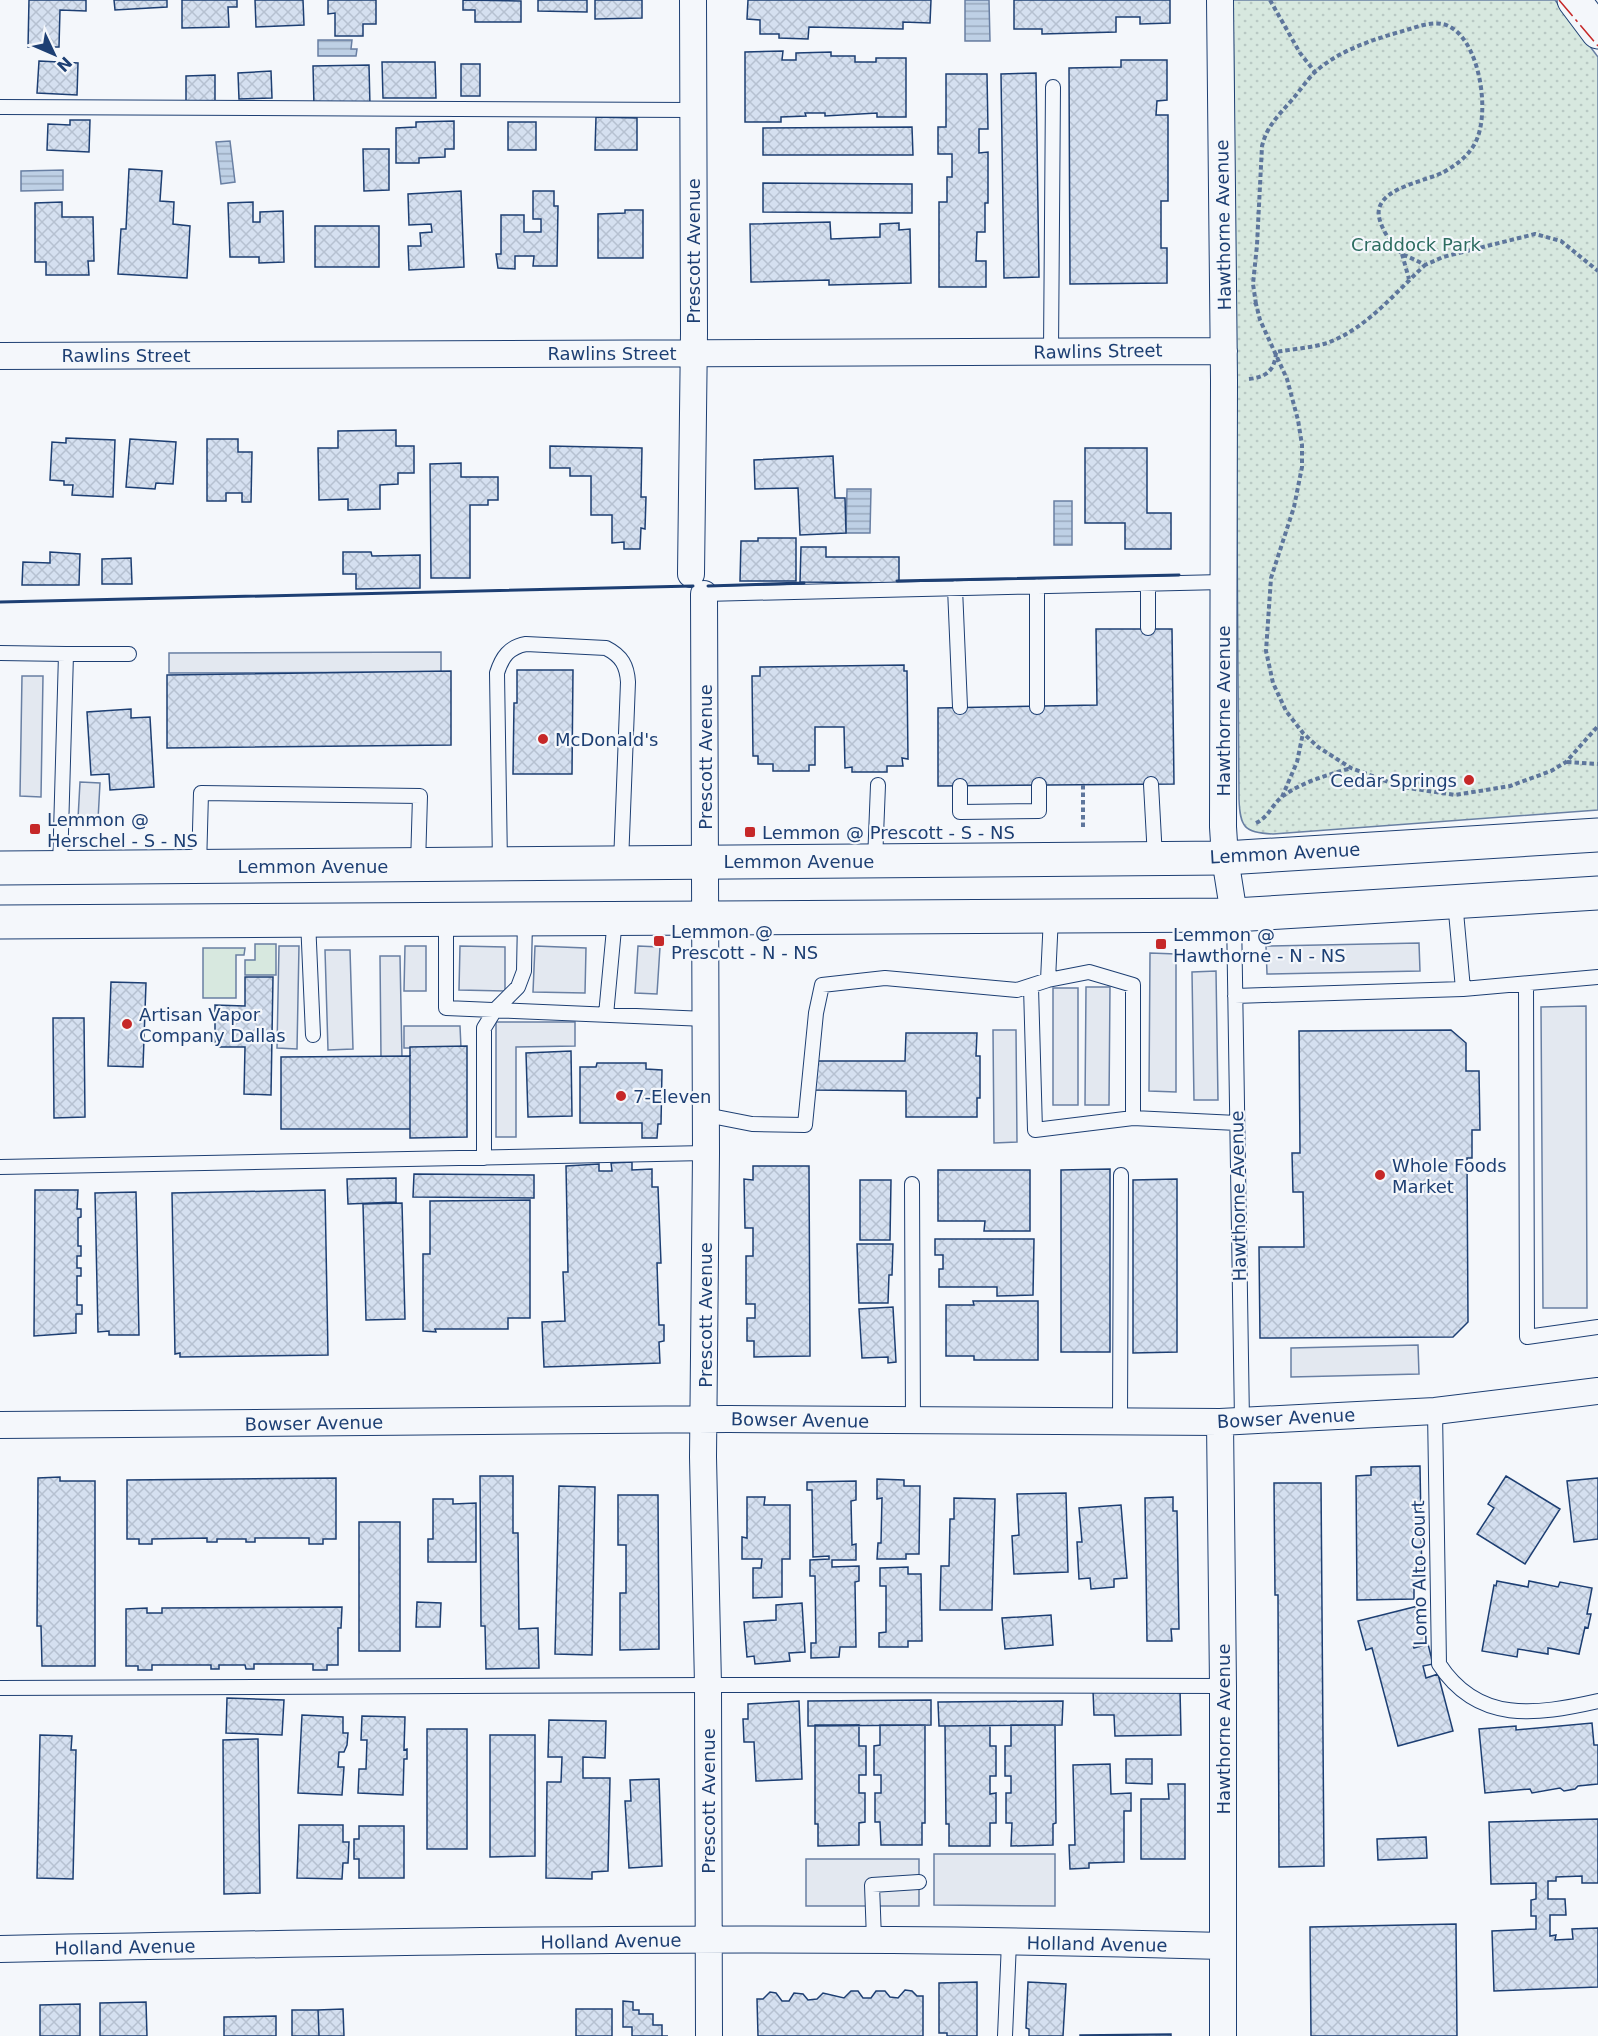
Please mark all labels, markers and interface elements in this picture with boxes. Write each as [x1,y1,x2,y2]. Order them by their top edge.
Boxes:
north arrow [24,24,84,84]
text: N [53,53,76,75]
street label: Hawthorne Avenue [1211,139,1235,311]
street label: Prescott Avenue [683,178,704,324]
park label: Craddock Park [1351,234,1481,255]
street label: Rawlins Street [1033,339,1163,363]
street label: Rawlins Street [547,343,677,364]
street label: Rawlins Street [61,345,191,366]
street label: Hawthorne Avenue [1213,626,1234,796]
street label: Prescott Avenue [695,684,716,830]
place label: McDonald's [555,729,659,750]
marker: McDonald's [536,732,550,746]
place label: Cedar Springs [1330,770,1457,791]
marker: Cedar Springs [1462,773,1476,787]
place label: Lemmon @ Herschel - S - NS [47,809,198,851]
marker: Lemmon @ Herschel - S - NS [28,822,42,836]
place label: Lemmon @ Prescott - S - NS [762,822,1015,843]
marker: Lemmon @ Prescott - S - NS [743,825,757,839]
street label: Lemmon Avenue [1209,839,1361,867]
street label: Lemmon Avenue [724,851,874,872]
street label: Lemmon Avenue [238,856,388,877]
place label: Lemmon @ Prescott - N - NS [671,921,818,963]
place label: Lemmon @ Hawthorne - N - NS [1173,924,1346,966]
marker: Lemmon @ Prescott - N - NS [652,934,666,948]
marker: Lemmon @ Hawthorne - N - NS [1154,937,1168,951]
place label: Artisan Vapor Company Dallas [139,1004,286,1046]
marker: Artisan Vapor Company Dallas [120,1017,134,1031]
place label: 7-Eleven [633,1086,712,1107]
marker: 7-Eleven [614,1089,628,1103]
street label: Hawthorne Avenue [1226,1110,1250,1282]
place label: Whole Foods Market [1392,1155,1507,1197]
marker: Whole Foods Market [1373,1168,1387,1182]
street label: Prescott Avenue [695,1242,716,1388]
street label: Bowser Avenue [1216,1404,1356,1432]
street label: Bowser Avenue [731,1408,869,1432]
street label: Bowser Avenue [245,1411,383,1435]
street label: Lomo Alto Court [1407,1500,1431,1646]
street label: Hawthorne Avenue [1213,1644,1234,1814]
street label: Prescott Avenue [698,1728,719,1874]
street label: Holland Avenue [540,1929,682,1953]
street label: Holland Avenue [1026,1932,1168,1956]
street label: Holland Avenue [54,1935,196,1959]

